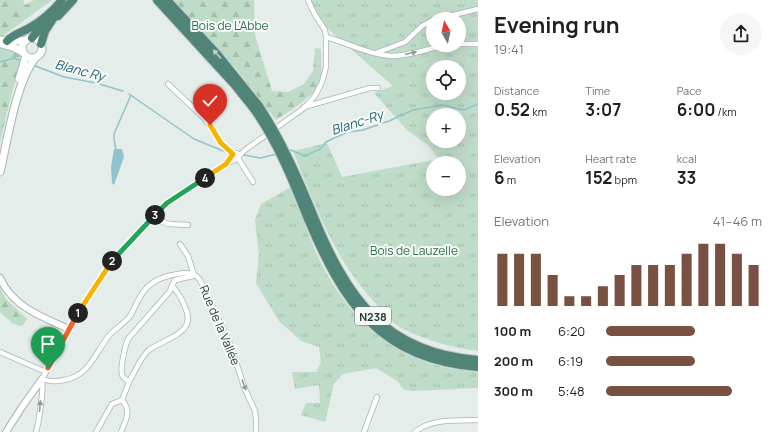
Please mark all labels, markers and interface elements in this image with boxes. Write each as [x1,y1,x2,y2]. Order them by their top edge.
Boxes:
text: Evening run [494,10,619,40]
north arrow [426,12,466,52]
map controls [426,12,466,196]
button: share [720,13,762,55]
park label: Bois de L'Abbe [191,17,269,34]
text: 19:41 [494,40,524,58]
one-way arrow [212,49,221,59]
one-way arrow [404,49,417,55]
water label: Blanc Ry [53,55,109,86]
button: locate [426,60,466,100]
text: Distance [494,83,539,98]
text: Time [585,83,610,98]
text: Pace [677,83,702,98]
pin [193,84,227,125]
icon: check [199,90,221,112]
text: 0.52 [494,98,530,121]
text: 3:07 [585,98,621,121]
text: 6:00 [677,98,715,121]
water label: Blanc-Ry [329,104,387,139]
text: km [530,104,547,119]
text: /km [715,104,737,119]
button: + [426,108,466,148]
text: Elevation [494,151,540,166]
text: Heart rate [585,151,636,166]
text: kcal [677,151,697,166]
button: − [426,156,466,196]
text: 6 [494,166,505,189]
text: 152 [585,166,612,189]
text: 33 [677,166,696,189]
pin: 4 [195,168,215,188]
text: 4 [202,170,208,185]
text: m [505,172,516,187]
text: bpm [612,172,637,187]
pin: 3 [145,205,165,225]
text: 3 [152,207,158,222]
text: Elevation [494,212,549,230]
text: 41–46 m [713,212,762,230]
park label: Bois de Lauzelle [370,242,458,259]
pin: 2 [102,251,122,271]
text: 2 [109,253,115,268]
street label: Rue de la Vallée [195,282,245,368]
pin: 1 [68,303,88,323]
text: 1 [76,305,80,320]
road number: N238 [355,307,391,325]
text: 100 m [494,322,531,340]
text: 6:20 [558,322,585,340]
pin [31,327,65,368]
icon: arrive [37,333,59,355]
text: 200 m [494,352,533,370]
text: 6:19 [558,352,583,370]
one-way arrow [241,380,247,392]
text: 300 m [494,382,533,400]
text: 5:48 [558,382,585,400]
one-way arrow [37,400,43,412]

